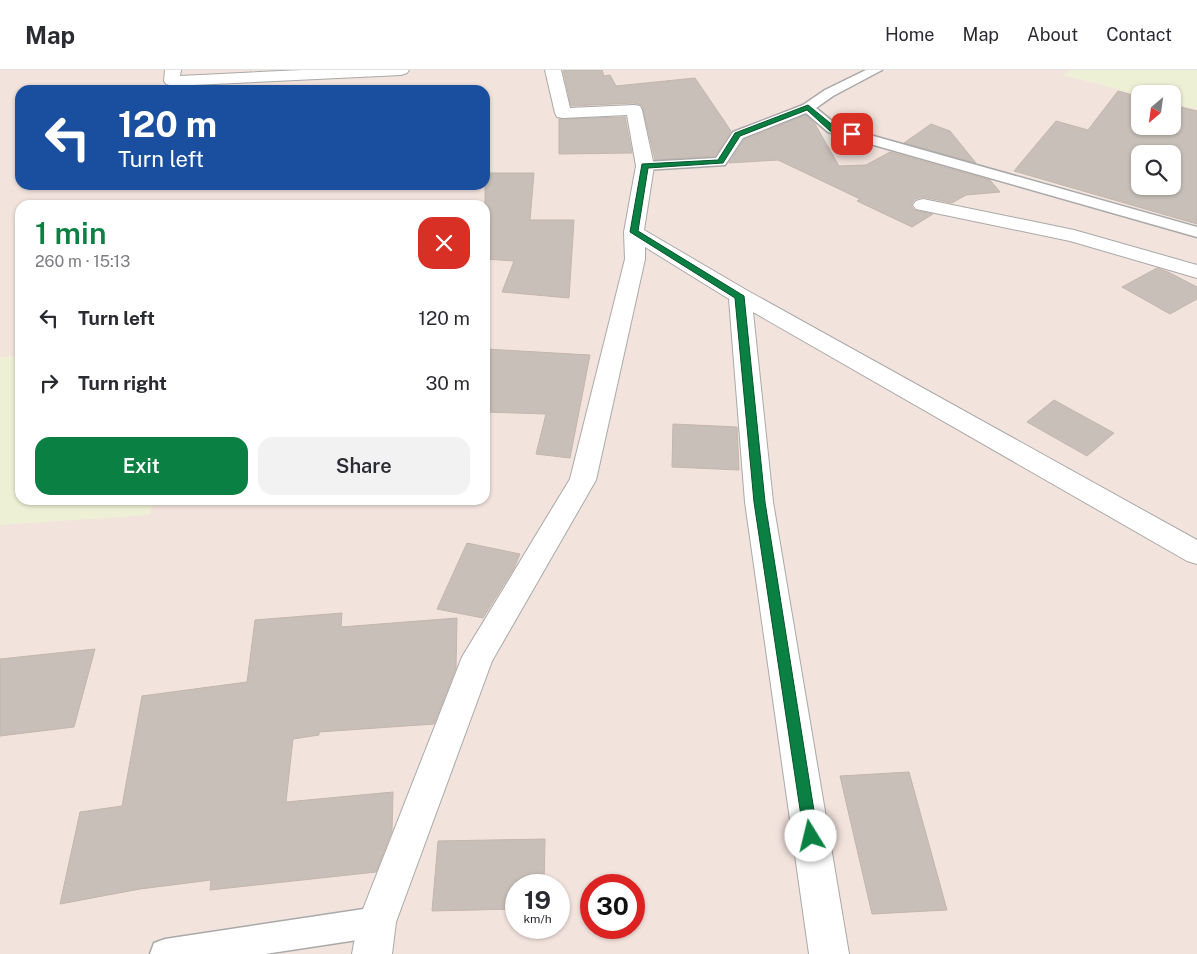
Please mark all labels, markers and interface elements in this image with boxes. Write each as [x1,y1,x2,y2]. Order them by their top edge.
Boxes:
text: Map [25,21,75,49]
text: Home [885,24,935,45]
text: Map [963,24,999,45]
text: About [1027,24,1078,45]
text: Contact [1106,24,1172,45]
north arrow [1131,85,1181,135]
map controls [1131,85,1181,195]
text: 120 m [118,104,217,145]
icon: left [35,105,100,170]
pin [831,113,873,155]
icon: arrive [838,120,866,148]
button: search [1131,145,1181,195]
text: Turn left [118,146,204,172]
text: 1 min [35,215,106,251]
button: close [418,217,470,269]
text: 260 m · 15:13 [35,252,130,271]
icon: left [35,304,63,332]
text: Turn left [78,307,155,329]
text: 120 m [418,307,470,329]
icon: right [35,369,63,397]
text: Turn right [78,372,167,394]
text: 30 m [425,372,470,394]
button: Exit [35,437,248,495]
button: Share [258,437,470,495]
position arrow [784,809,836,861]
speed limit sign: 30 [580,874,645,939]
text: 19 [524,885,551,915]
text: km/h [523,912,552,926]

